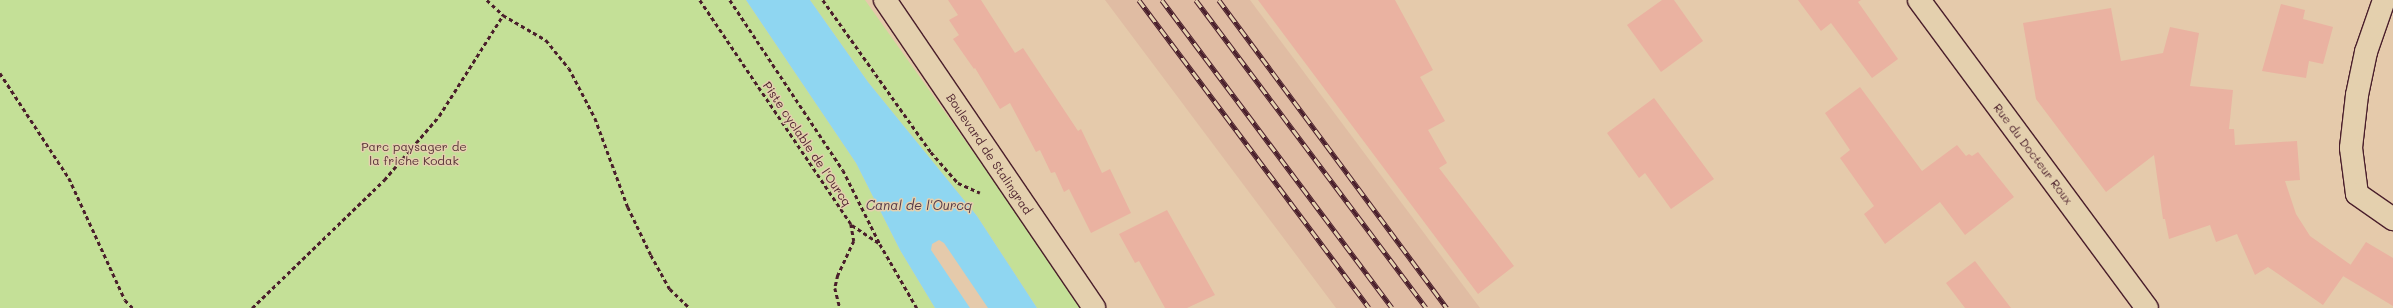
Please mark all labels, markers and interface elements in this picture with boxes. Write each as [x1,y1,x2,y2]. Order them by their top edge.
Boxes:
street label: Piste cyclable de l'Ourcq [760,79,854,209]
street label: Boulevard de Stalingrad [943,91,1035,217]
street label: Rue du Docteur Roux [1990,101,2076,207]
park label: Parc paysager de la friche Kodak [361,140,467,168]
water label: Canal de l'Ourcq [866,197,972,213]

